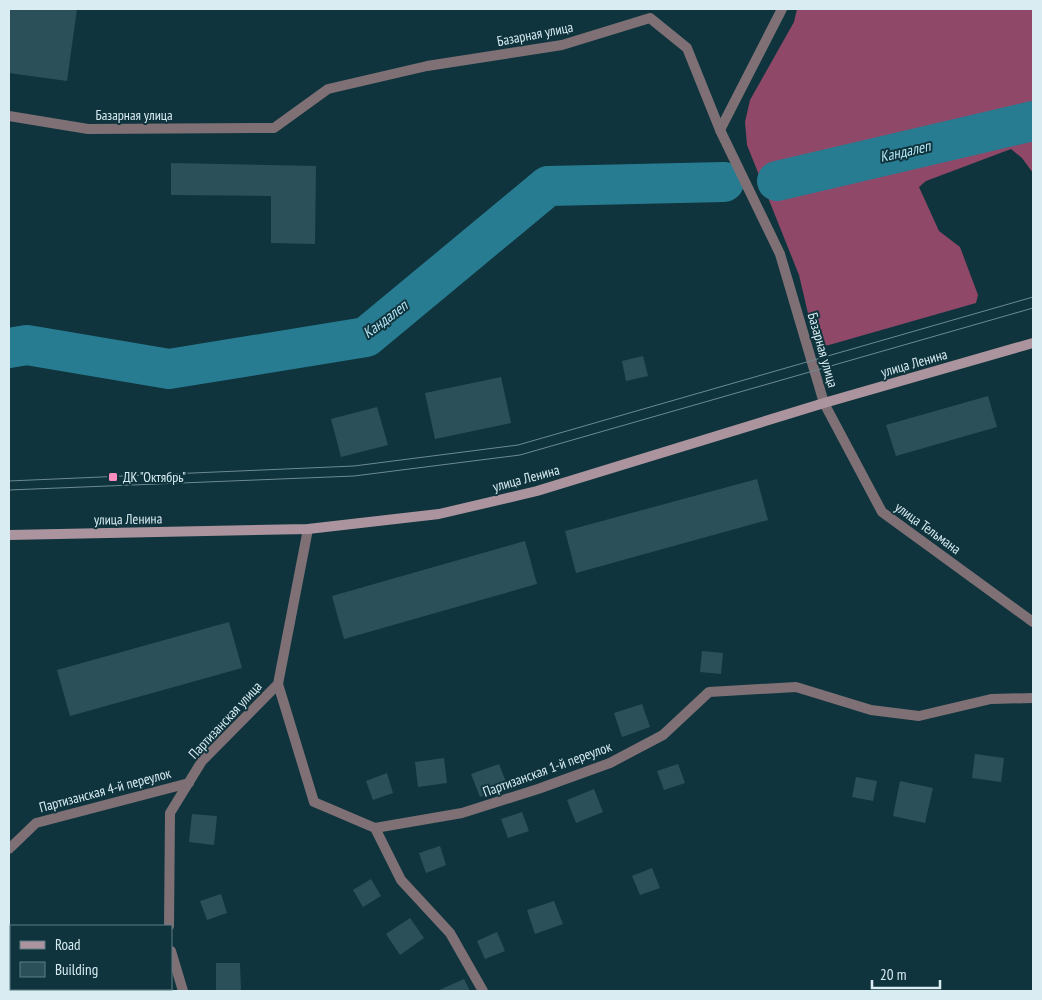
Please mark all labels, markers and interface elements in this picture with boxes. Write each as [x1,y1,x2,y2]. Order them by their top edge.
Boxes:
street label: Базарная улица [495,18,575,50]
street label: Базарная улица [95,106,173,124]
water label: Кандалеп [878,136,934,166]
water label: Кандалеп [359,295,412,342]
street label: Базарная улица [804,310,842,390]
street label: улица Ленина [879,345,949,381]
street label: улица Ленина [491,460,561,496]
place label: ДК "Октябрь" [123,468,186,486]
marker: ДК "Октябрь" [107,471,119,483]
street label: улица Тельмана [891,498,965,558]
street label: улица Ленина [94,509,162,529]
street label: Партизанская улица [185,678,265,762]
street label: Партизанская 1-й переулок [480,737,614,801]
street label: Партизанская 4-й переулок [37,764,173,816]
legend [10,925,172,990]
text: Road [55,935,81,954]
scale bar [872,958,940,990]
text: Building [55,960,98,979]
text: 20 m [880,965,906,984]

